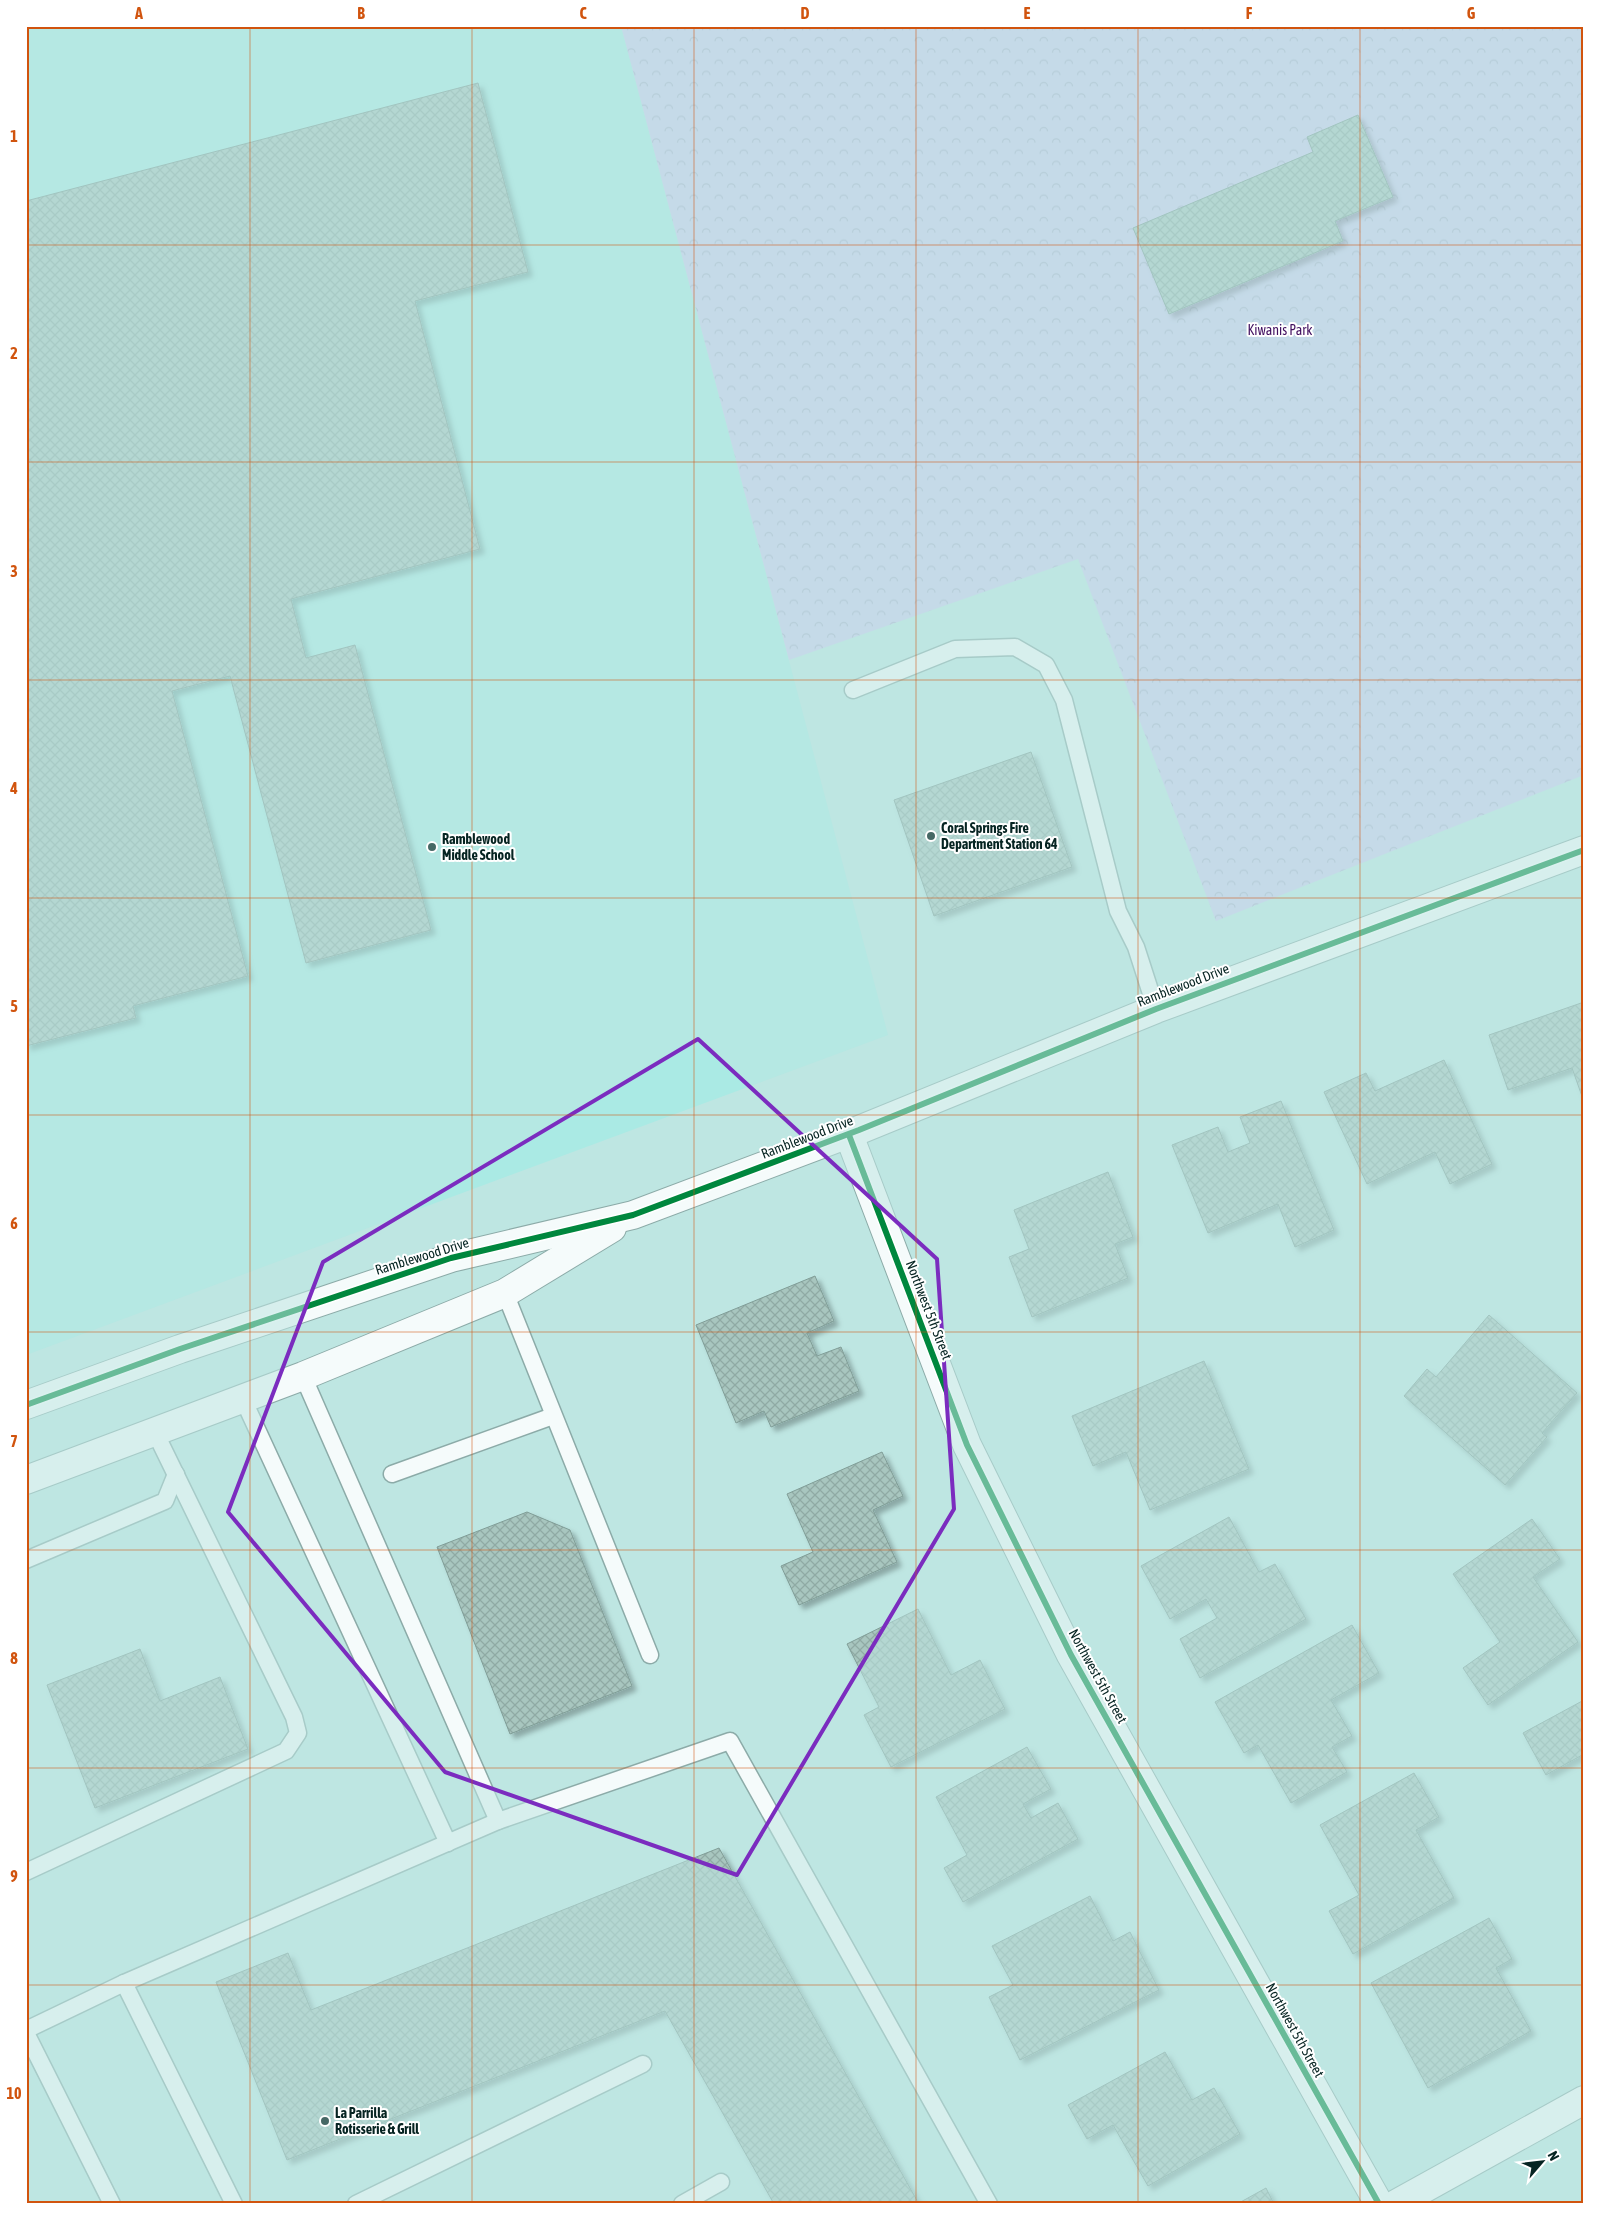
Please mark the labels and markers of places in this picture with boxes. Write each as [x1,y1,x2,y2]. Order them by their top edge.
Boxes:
place label: Coral Springs Fire Department Station 64 [941,820,1058,852]
marker: Coral Springs Fire Department Station 64 [925,830,937,842]
place label: Ramblewood Middle School [442,831,515,863]
marker: Ramblewood Middle School [426,841,438,853]
place label: La Parrilla Rotisserie & Grill [335,2105,419,2137]
marker: La Parrilla Rotisserie & Grill [319,2115,331,2127]

